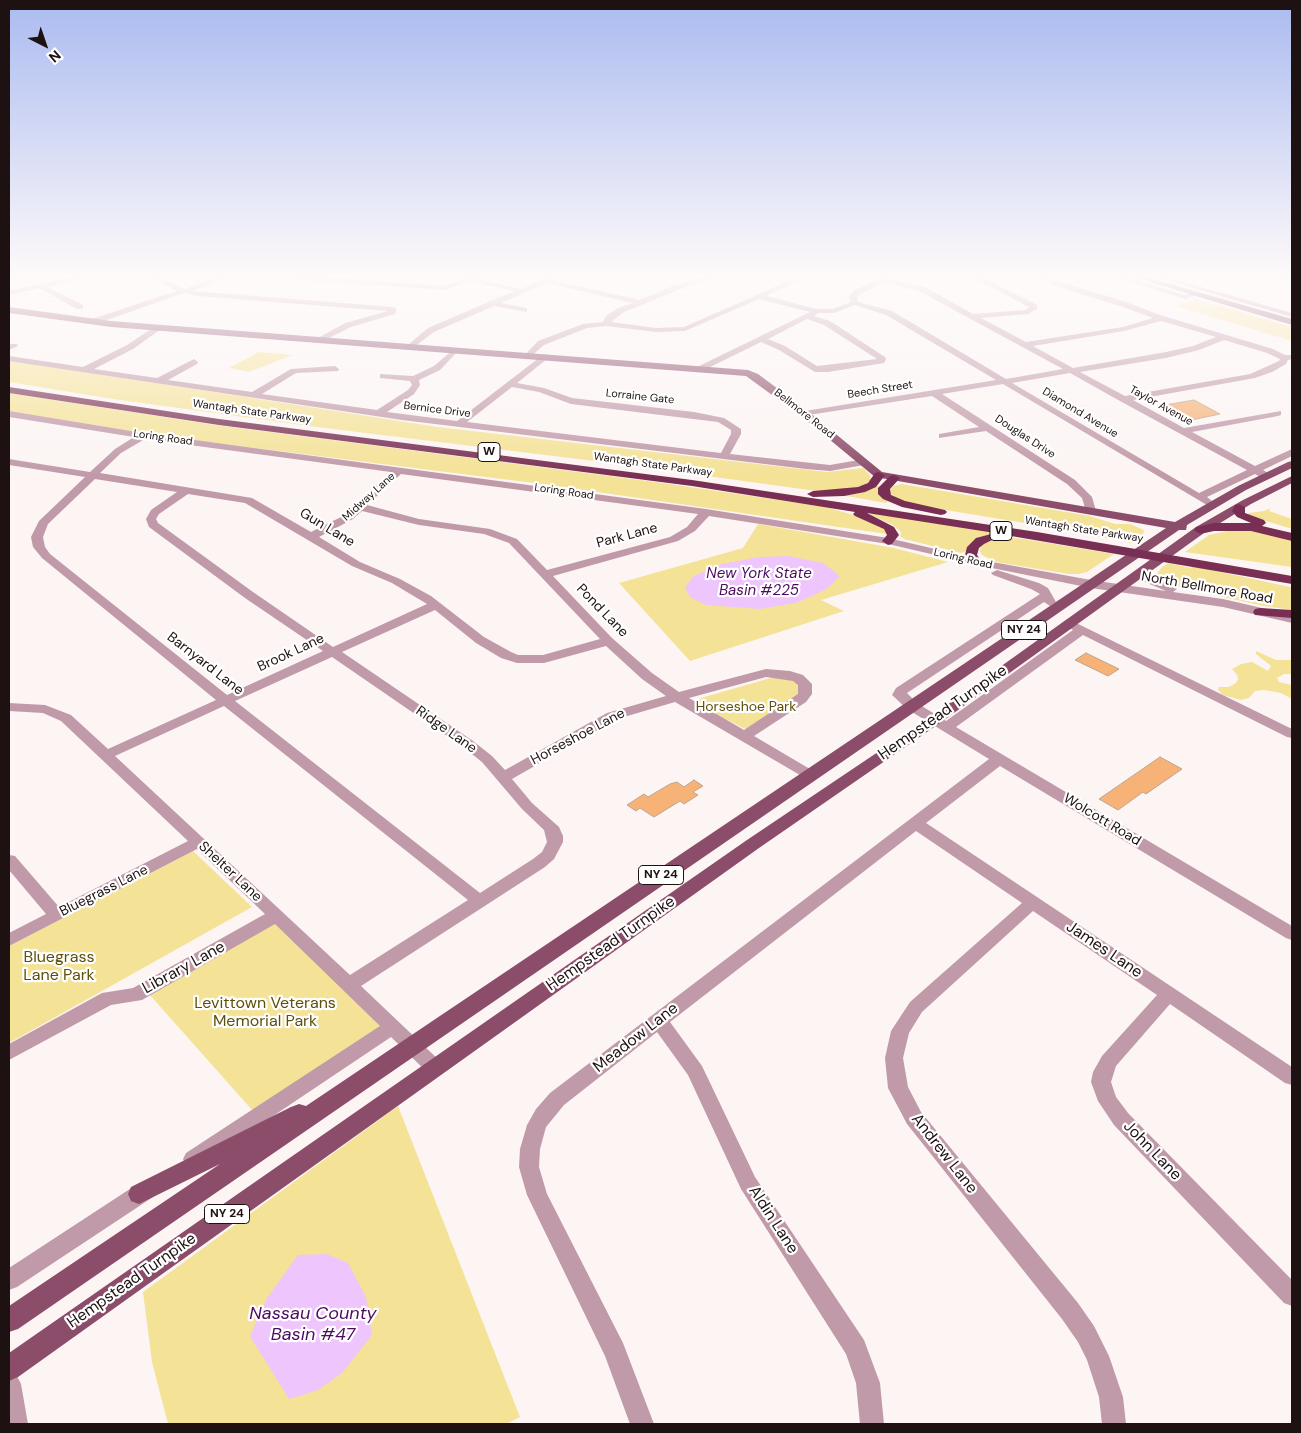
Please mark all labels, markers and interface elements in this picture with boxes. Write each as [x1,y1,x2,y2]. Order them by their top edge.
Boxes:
north arrow [20,20,70,70]
text: N [45,46,65,66]
street label: Beech Street [846,378,914,402]
street label: Taylor Avenue [1127,383,1195,429]
street label: Diamond Avenue [1040,385,1120,441]
street label: Bellmore Road [771,386,837,442]
street label: Lorraine Gate [605,387,675,407]
street label: Wantagh State Parkway [192,397,312,427]
street label: Bernice Drive [403,399,471,421]
street label: Douglas Drive [992,413,1058,461]
street label: Loring Road [132,427,194,449]
road number: W [478,442,500,462]
street label: Wantagh State Parkway [593,450,713,480]
street label: Midway Lane [340,470,398,524]
street label: Loring Road [533,481,595,503]
street label: Gun Lane [296,505,358,551]
street label: Wantagh State Parkway [1024,514,1144,546]
street label: Park Lane [595,520,659,552]
road number: W [990,522,1012,540]
street label: Loring Road [932,546,994,572]
water label: New York State Basin #225 [706,565,812,600]
street label: North Bellmore Road [1140,568,1274,608]
street label: Pond Lane [573,581,631,641]
road number: NY 24 [1002,620,1046,640]
street label: Barnyard Lane [163,629,247,699]
street label: Brook Lane [255,630,327,676]
street label: Hempstead Turnpike [875,661,1011,765]
park label: Horseshoe Park [696,699,796,715]
street label: Ridge Lane [412,703,480,757]
street label: Horseshoe Lane [528,705,628,769]
street label: Wolcott Road [1060,790,1144,850]
street label: Shelter Lane [195,838,265,906]
street label: Bluegrass Lane [57,862,151,920]
road number: NY 24 [638,866,684,884]
street label: Hempstead Turnpike [543,892,679,996]
street label: James Lane [1062,918,1146,982]
street label: Library Lane [139,937,229,999]
park label: Bluegrass Lane Park [23,948,95,986]
park label: Levittown Veterans Memorial Park [194,994,336,1032]
street label: Meadow Lane [590,999,682,1077]
street label: Andrew Lane [907,1110,981,1198]
street label: John Lane [1119,1117,1185,1185]
street label: Aldin Lane [744,1183,802,1257]
road number: NY 24 [204,1204,250,1224]
street label: Hempstead Turnpike [64,1229,200,1333]
water label: Nassau County Basin #47 [249,1303,377,1346]

